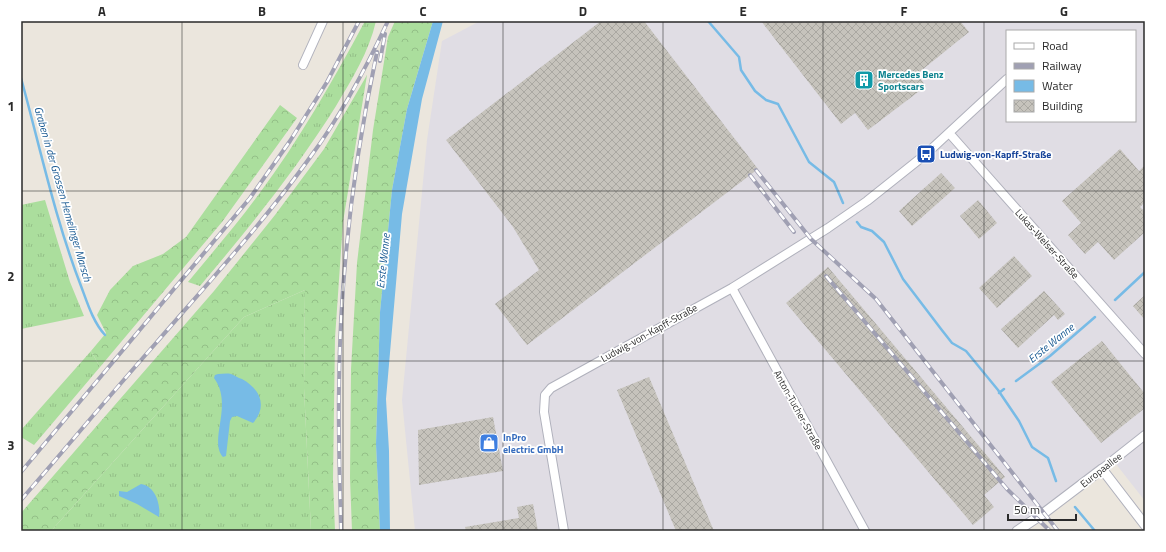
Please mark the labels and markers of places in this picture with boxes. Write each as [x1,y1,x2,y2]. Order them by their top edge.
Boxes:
place label: Mercedes Benz Sportscars [878,67,944,94]
building icon: Mercedes Benz Sportscars [853,69,875,91]
bus stop icon: Ludwig-von-Kapff-Straße [915,143,937,165]
place label: Ludwig-von-Kapff-Straße [940,147,1051,162]
place label: InPro electric GmbH [503,430,564,457]
shop icon: InPro electric GmbH [478,432,500,454]

